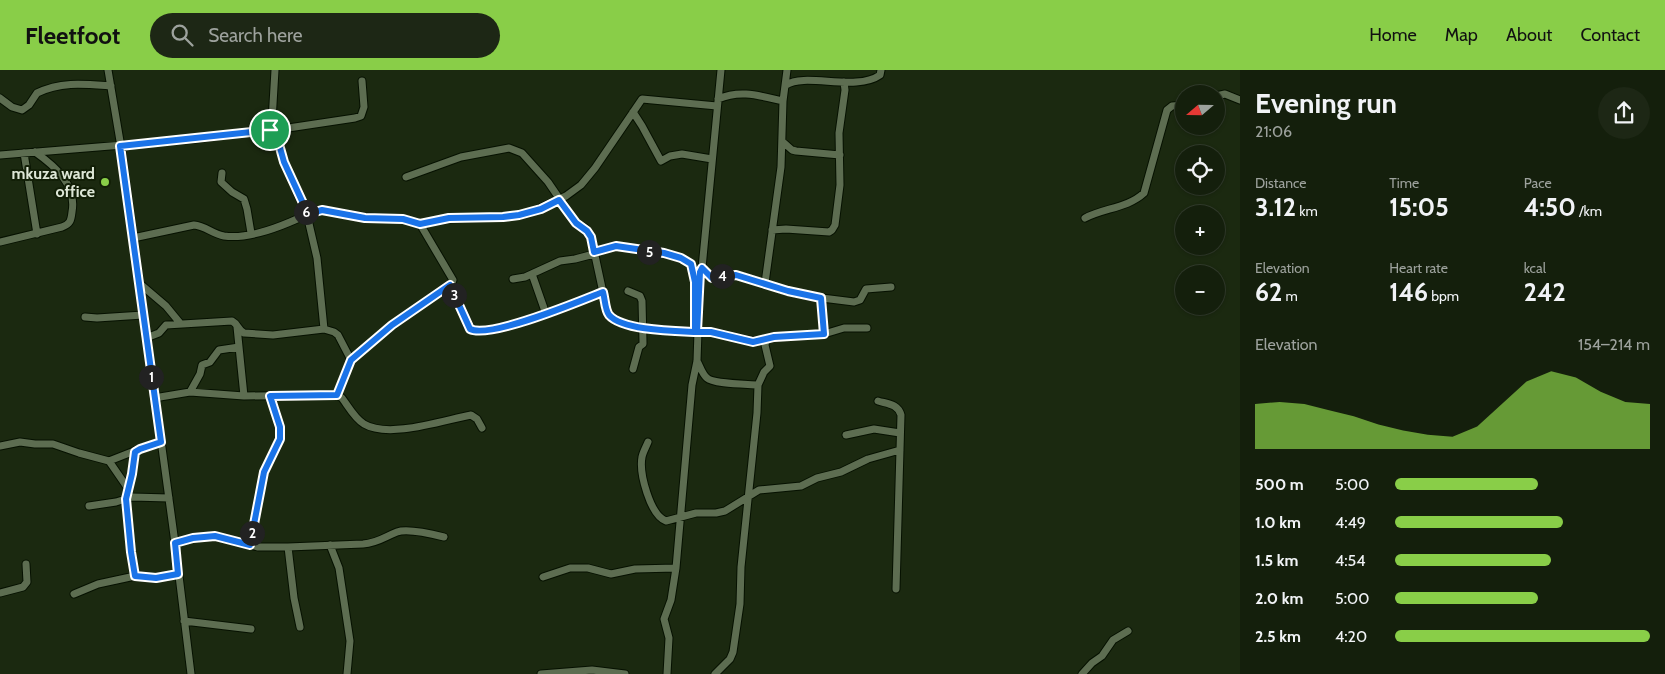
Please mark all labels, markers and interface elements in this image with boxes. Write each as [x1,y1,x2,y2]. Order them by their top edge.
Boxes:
search box [150,13,500,58]
text: Fleetfoot [25,21,120,50]
icon: search [168,21,196,49]
text: Search here [208,24,303,47]
text: Home [1369,24,1417,46]
text: Map [1445,24,1478,46]
text: About [1506,24,1552,46]
text: Contact [1580,24,1640,46]
north arrow [1175,85,1225,135]
map controls [1175,85,1225,315]
text: Evening run [1255,86,1397,120]
button: share [1598,87,1650,139]
pin [249,109,291,151]
icon: arrive [256,116,284,144]
text: 21:06 [1255,122,1292,141]
button: locate [1175,145,1225,195]
place label: mkuza ward office [12,164,95,201]
text: Distance [1255,174,1307,192]
text: Time [1389,174,1419,192]
text: Pace [1524,174,1552,192]
marker: mkuza ward office [99,176,111,188]
text: 3.12 [1255,192,1296,222]
text: 15:05 [1389,192,1449,222]
text: 4:50 [1524,192,1576,222]
pin: 6 [294,200,318,224]
text: km [1296,202,1318,220]
text: /km [1576,202,1602,220]
text: 6 [303,203,310,221]
button: + [1175,205,1225,255]
pin: 5 [636,240,662,264]
text: 5 [646,243,653,261]
text: Elevation [1255,259,1310,277]
text: Heart rate [1389,259,1448,277]
text: kcal [1524,259,1546,277]
pin: 4 [710,264,734,288]
button: − [1175,265,1225,315]
text: 4 [718,267,727,285]
text: 62 [1255,277,1282,307]
text: 146 [1389,277,1428,307]
text: 242 [1524,277,1566,307]
pin: 3 [442,282,466,308]
text: 3 [451,286,458,304]
text: m [1282,287,1298,305]
text: bpm [1428,287,1459,305]
text: Elevation [1255,335,1318,354]
text: 154–214 m [1578,335,1650,354]
pin: 1 [138,364,164,390]
text: 1 [149,368,154,386]
text: 500 m [1255,475,1304,494]
text: 5:00 [1335,475,1369,494]
text: 1.0 km [1255,513,1301,532]
text: 4:49 [1335,513,1366,532]
pin: 2 [240,520,264,546]
text: 2 [249,524,256,542]
text: 1.5 km [1255,551,1298,570]
text: 4:54 [1335,551,1365,570]
text: 2.0 km [1255,589,1303,608]
text: 5:00 [1335,589,1369,608]
text: 2.5 km [1255,627,1301,646]
text: 4:20 [1335,627,1367,646]

